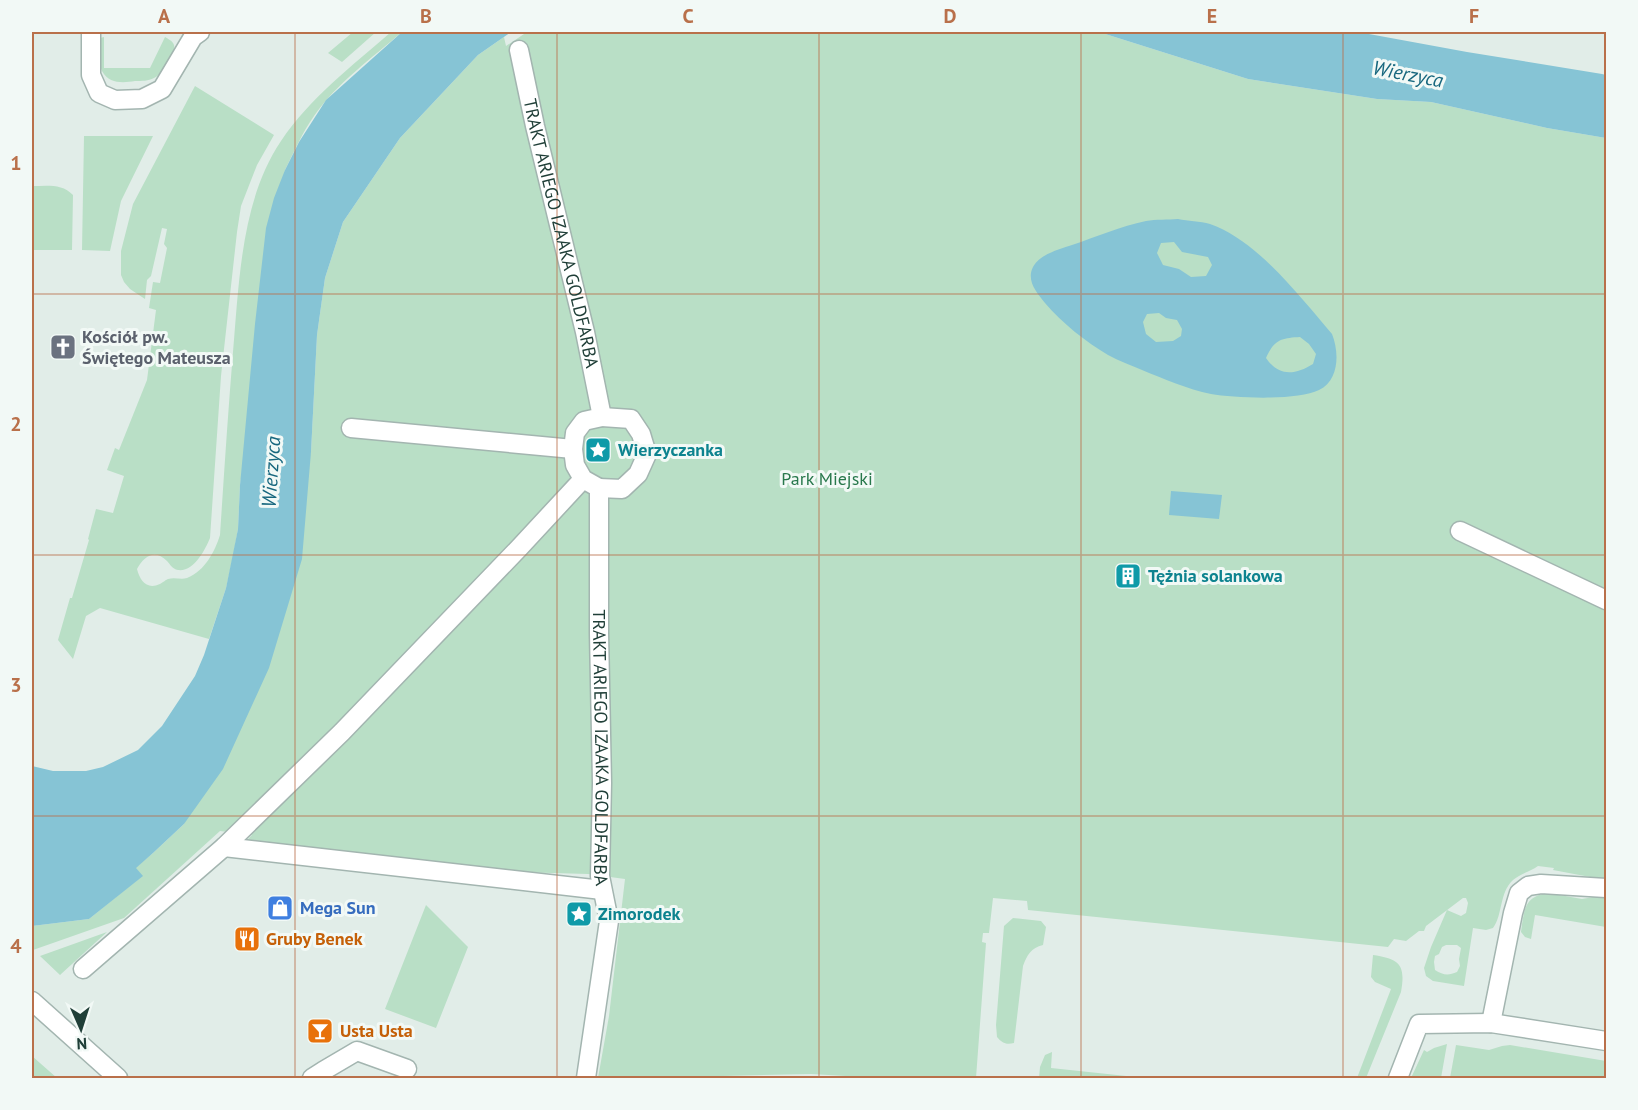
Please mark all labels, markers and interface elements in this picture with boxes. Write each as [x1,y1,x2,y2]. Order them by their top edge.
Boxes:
text: A [158,3,171,29]
text: B [420,3,432,29]
text: C [682,3,694,29]
text: D [944,3,957,29]
text: E [1207,3,1217,29]
text: F [1469,3,1479,29]
water label: Wierzyca [1370,54,1446,94]
street label: TRAKT ARIEGO IZAAKA GOLDFARBA [519,97,604,370]
text: 1 [10,150,22,176]
place label: Kościół pw. Świętego Mateusza [82,325,231,369]
church icon: Kościół pw. Świętego Mateusza [48,332,78,362]
text: 2 [10,411,22,437]
water label: Wierzyca [256,435,286,509]
place icon: Wierzyczanka [583,435,613,465]
place label: Wierzyczanka [618,438,723,461]
park label: Park Miejski [781,467,873,490]
building icon: Tężnia solankowa [1113,561,1143,591]
place label: Tężnia solankowa [1148,564,1283,587]
street label: TRAKT ARIEGO IZAAKA GOLDFARBA [588,610,614,888]
text: 3 [10,672,22,698]
shop icon: Mega Sun [265,893,295,923]
place label: Mega Sun [300,896,376,919]
place icon: Zimorodek [564,899,594,929]
place label: Zimorodek [598,902,681,925]
restaurant icon: Gruby Benek [232,924,262,954]
place label: Gruby Benek [266,927,363,950]
text: 4 [10,933,22,959]
north arrow [51,999,111,1059]
bar icon: Usta Usta [305,1016,335,1046]
place label: Usta Usta [340,1019,413,1042]
text: N [76,1034,88,1054]

